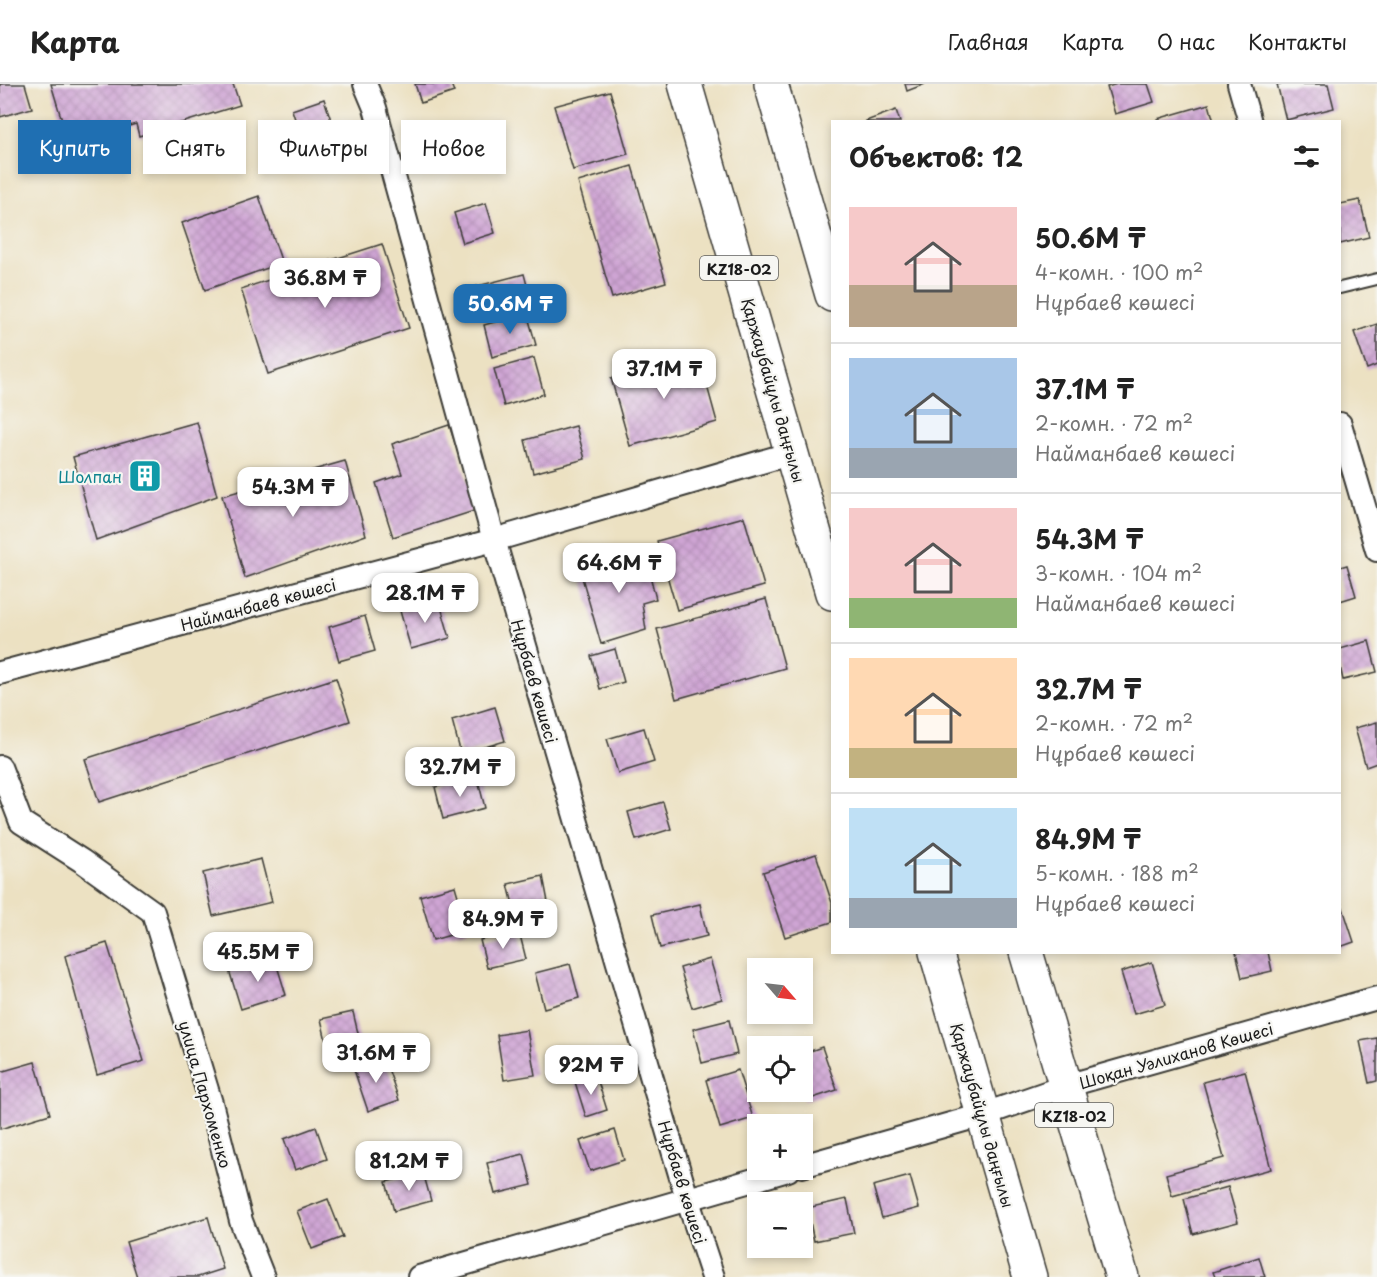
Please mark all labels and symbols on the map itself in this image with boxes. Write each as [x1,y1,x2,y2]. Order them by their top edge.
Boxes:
road number: KZ18-02 [700,256,778,280]
pin: 36.8M ₸ [270,258,380,309]
pin: 50.6M ₸ [455,284,565,335]
street label: Қаржаубайұлы даңғылы [736,295,812,485]
pin: 37.1M ₸ [609,349,719,400]
building icon: Шолпан [127,458,163,494]
place label: Шолпан [58,464,122,488]
pin: 54.3M ₸ [238,467,348,518]
pin: 64.6M ₸ [564,543,674,594]
street label: Найманбаев көшесі [178,572,338,636]
pin: 28.1M ₸ [370,573,480,624]
street label: Нұрбаев көшесі [506,616,564,746]
pin: 32.7M ₸ [405,747,515,798]
pin: 84.9M ₸ [448,899,558,950]
pin: 45.5M ₸ [203,932,313,983]
north arrow [747,958,813,1024]
street label: Шоқан Уәлиханов Көшесі [1076,1016,1276,1094]
street label: улица Пархоменко [173,1017,239,1171]
street label: Қаржаубайұлы даңғылы [945,1020,1021,1210]
pin: 31.6M ₸ [321,1033,431,1084]
pin: 92M ₸ [549,1045,633,1096]
road number: KZ18-02 [1035,1103,1113,1127]
street label: Нұрбаев көшесі [653,1117,713,1247]
pin: 81.2M ₸ [354,1141,464,1192]

